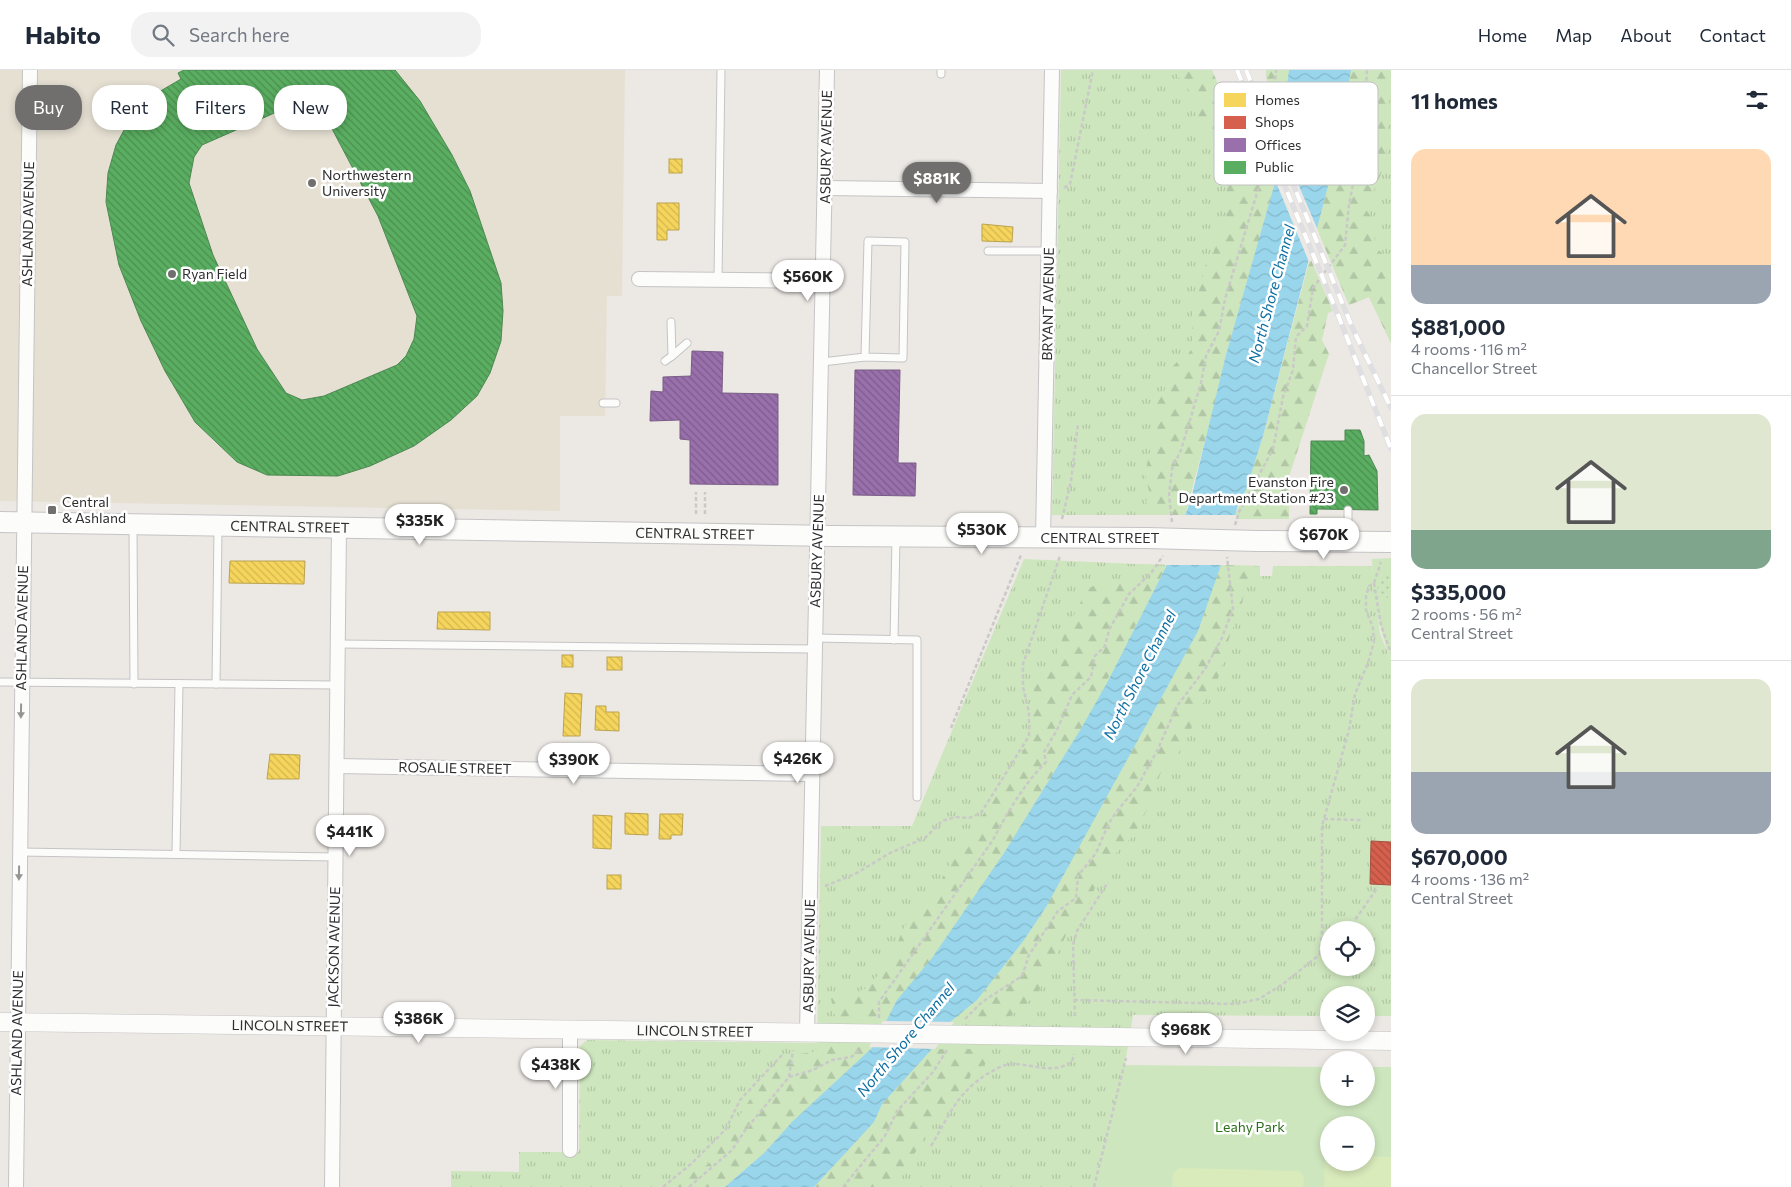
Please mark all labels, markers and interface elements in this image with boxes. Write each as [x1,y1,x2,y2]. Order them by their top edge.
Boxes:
search box [131,12,481,57]
text: Habito [25,20,101,49]
icon: search [149,21,177,49]
text: Search here [189,23,289,46]
text: Home [1478,24,1527,46]
text: Map [1555,24,1592,46]
text: About [1620,24,1672,46]
text: Contact [1700,24,1766,46]
legend [1214,82,1378,185]
chip: Buy [15,85,82,130]
chip: Rent [92,85,167,130]
chip: Filters [177,85,264,130]
chip: New [274,85,347,130]
icon: filters [1743,86,1771,114]
text: 11 homes [1411,88,1498,113]
street label: ASBURY AVENUE [816,90,835,204]
text: Homes [1255,91,1300,108]
text: Shops [1255,113,1294,130]
text: Offices [1255,136,1301,153]
text: Public [1255,158,1294,175]
street label: ASHLAND AVENUE [18,161,37,287]
pin: $881K [902,162,972,204]
place label: Northwestern University [322,166,411,199]
text: $881K [913,168,961,187]
marker: Northwestern University [306,177,318,189]
icon: home [1546,181,1636,271]
water label: North Shore Channel [1244,222,1298,365]
street label: BRYANT AVENUE [1038,247,1057,361]
pin: $560K [773,260,843,302]
place label: Ryan Field [182,265,247,282]
text: $560K [783,266,833,285]
marker: Ryan Field [166,268,178,280]
text: $881,000 [1411,314,1505,339]
text: 4 rooms · 116 m² [1411,339,1527,358]
text: Chancellor Street [1411,358,1537,377]
icon: home [1546,447,1636,537]
place label: Evanston Fire Department Station #23 [1178,473,1334,506]
marker: Evanston Fire Department Station #23 [1338,484,1350,496]
place label: Central & Ashland [62,493,126,526]
street label: ASBURY AVENUE [806,494,827,608]
marker: Central & Ashland [46,504,58,516]
pin: $335K [385,504,455,546]
text: $335K [396,510,444,529]
pin: $530K [947,512,1017,555]
street label: CENTRAL STREET [230,517,350,536]
pin: $670K [1289,518,1359,560]
text: $530K [957,519,1007,538]
street label: CENTRAL STREET [635,524,755,543]
text: $670K [1299,524,1349,543]
street label: CENTRAL STREET [1040,529,1160,546]
street label: ASHLAND AVENUE [12,565,31,691]
text: $335,000 [1411,579,1506,604]
text: 2 rooms · 56 m² [1411,604,1522,623]
water label: North Shore Channel [1099,606,1180,742]
text: Central Street [1411,623,1513,642]
one-way arrow [17,703,25,719]
icon: home [1546,712,1636,802]
pin: $390K [539,742,609,785]
pin: $426K [763,742,833,784]
text: $426K [774,748,822,767]
text: $390K [549,749,599,768]
street label: ROSALIE STREET [398,758,512,777]
pin: $441K [315,814,385,857]
text: $441K [327,821,373,840]
text: $670,000 [1411,844,1508,869]
one-way arrow [15,865,23,881]
text: 4 rooms · 136 m² [1411,869,1529,888]
street label: JACKSON AVENUE [324,886,343,1008]
text: Central Street [1411,888,1513,907]
street label: ASBURY AVENUE [799,899,818,1013]
map controls [1320,921,1375,1171]
button: locate [1320,921,1375,976]
street label: ASHLAND AVENUE [7,970,26,1096]
water label: North Shore Channel [853,978,959,1100]
button: layers [1320,986,1375,1041]
pin: $386K [384,1002,454,1044]
text: $386K [394,1008,444,1027]
pin: $968K [1151,1012,1221,1055]
street label: LINCOLN STREET [231,1016,349,1035]
text: $968K [1161,1019,1211,1038]
street label: LINCOLN STREET [636,1021,753,1040]
pin: $438K [521,1048,591,1090]
button: + [1320,1051,1375,1106]
text: $438K [531,1054,581,1073]
button: − [1320,1116,1375,1171]
park label: Leahy Park [1215,1118,1285,1135]

